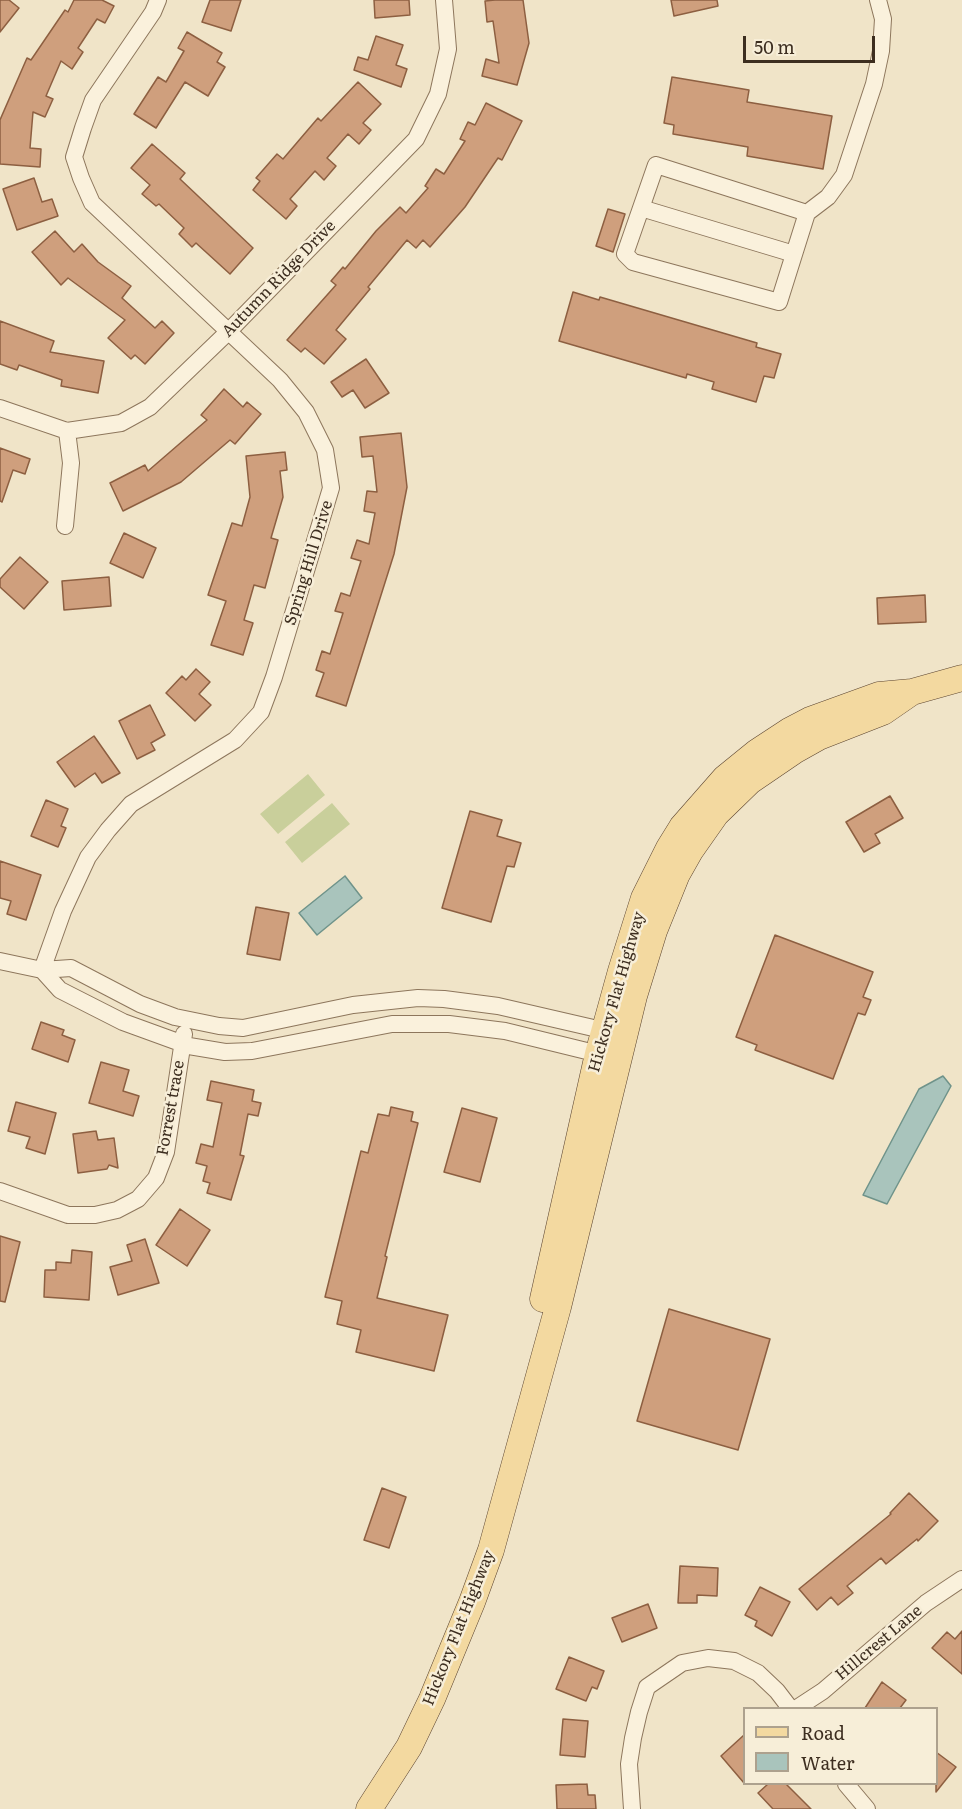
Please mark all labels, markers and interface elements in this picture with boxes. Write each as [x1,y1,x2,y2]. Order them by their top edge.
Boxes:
scale bar [746,24,878,62]
text: 50 m [754,33,795,60]
street label: Autumn Ridge Drive [218,216,340,342]
street label: Spring Hill Drive [281,498,337,628]
street label: Hickory Flat Highway [585,909,649,1075]
street label: Forrest trace [153,1059,189,1157]
street label: Hickory Flat Highway [419,1547,499,1709]
street label: Hillcrest Lane [832,1601,926,1685]
legend [743,1707,938,1785]
text: Road [801,1719,845,1746]
text: Water [801,1749,854,1776]

